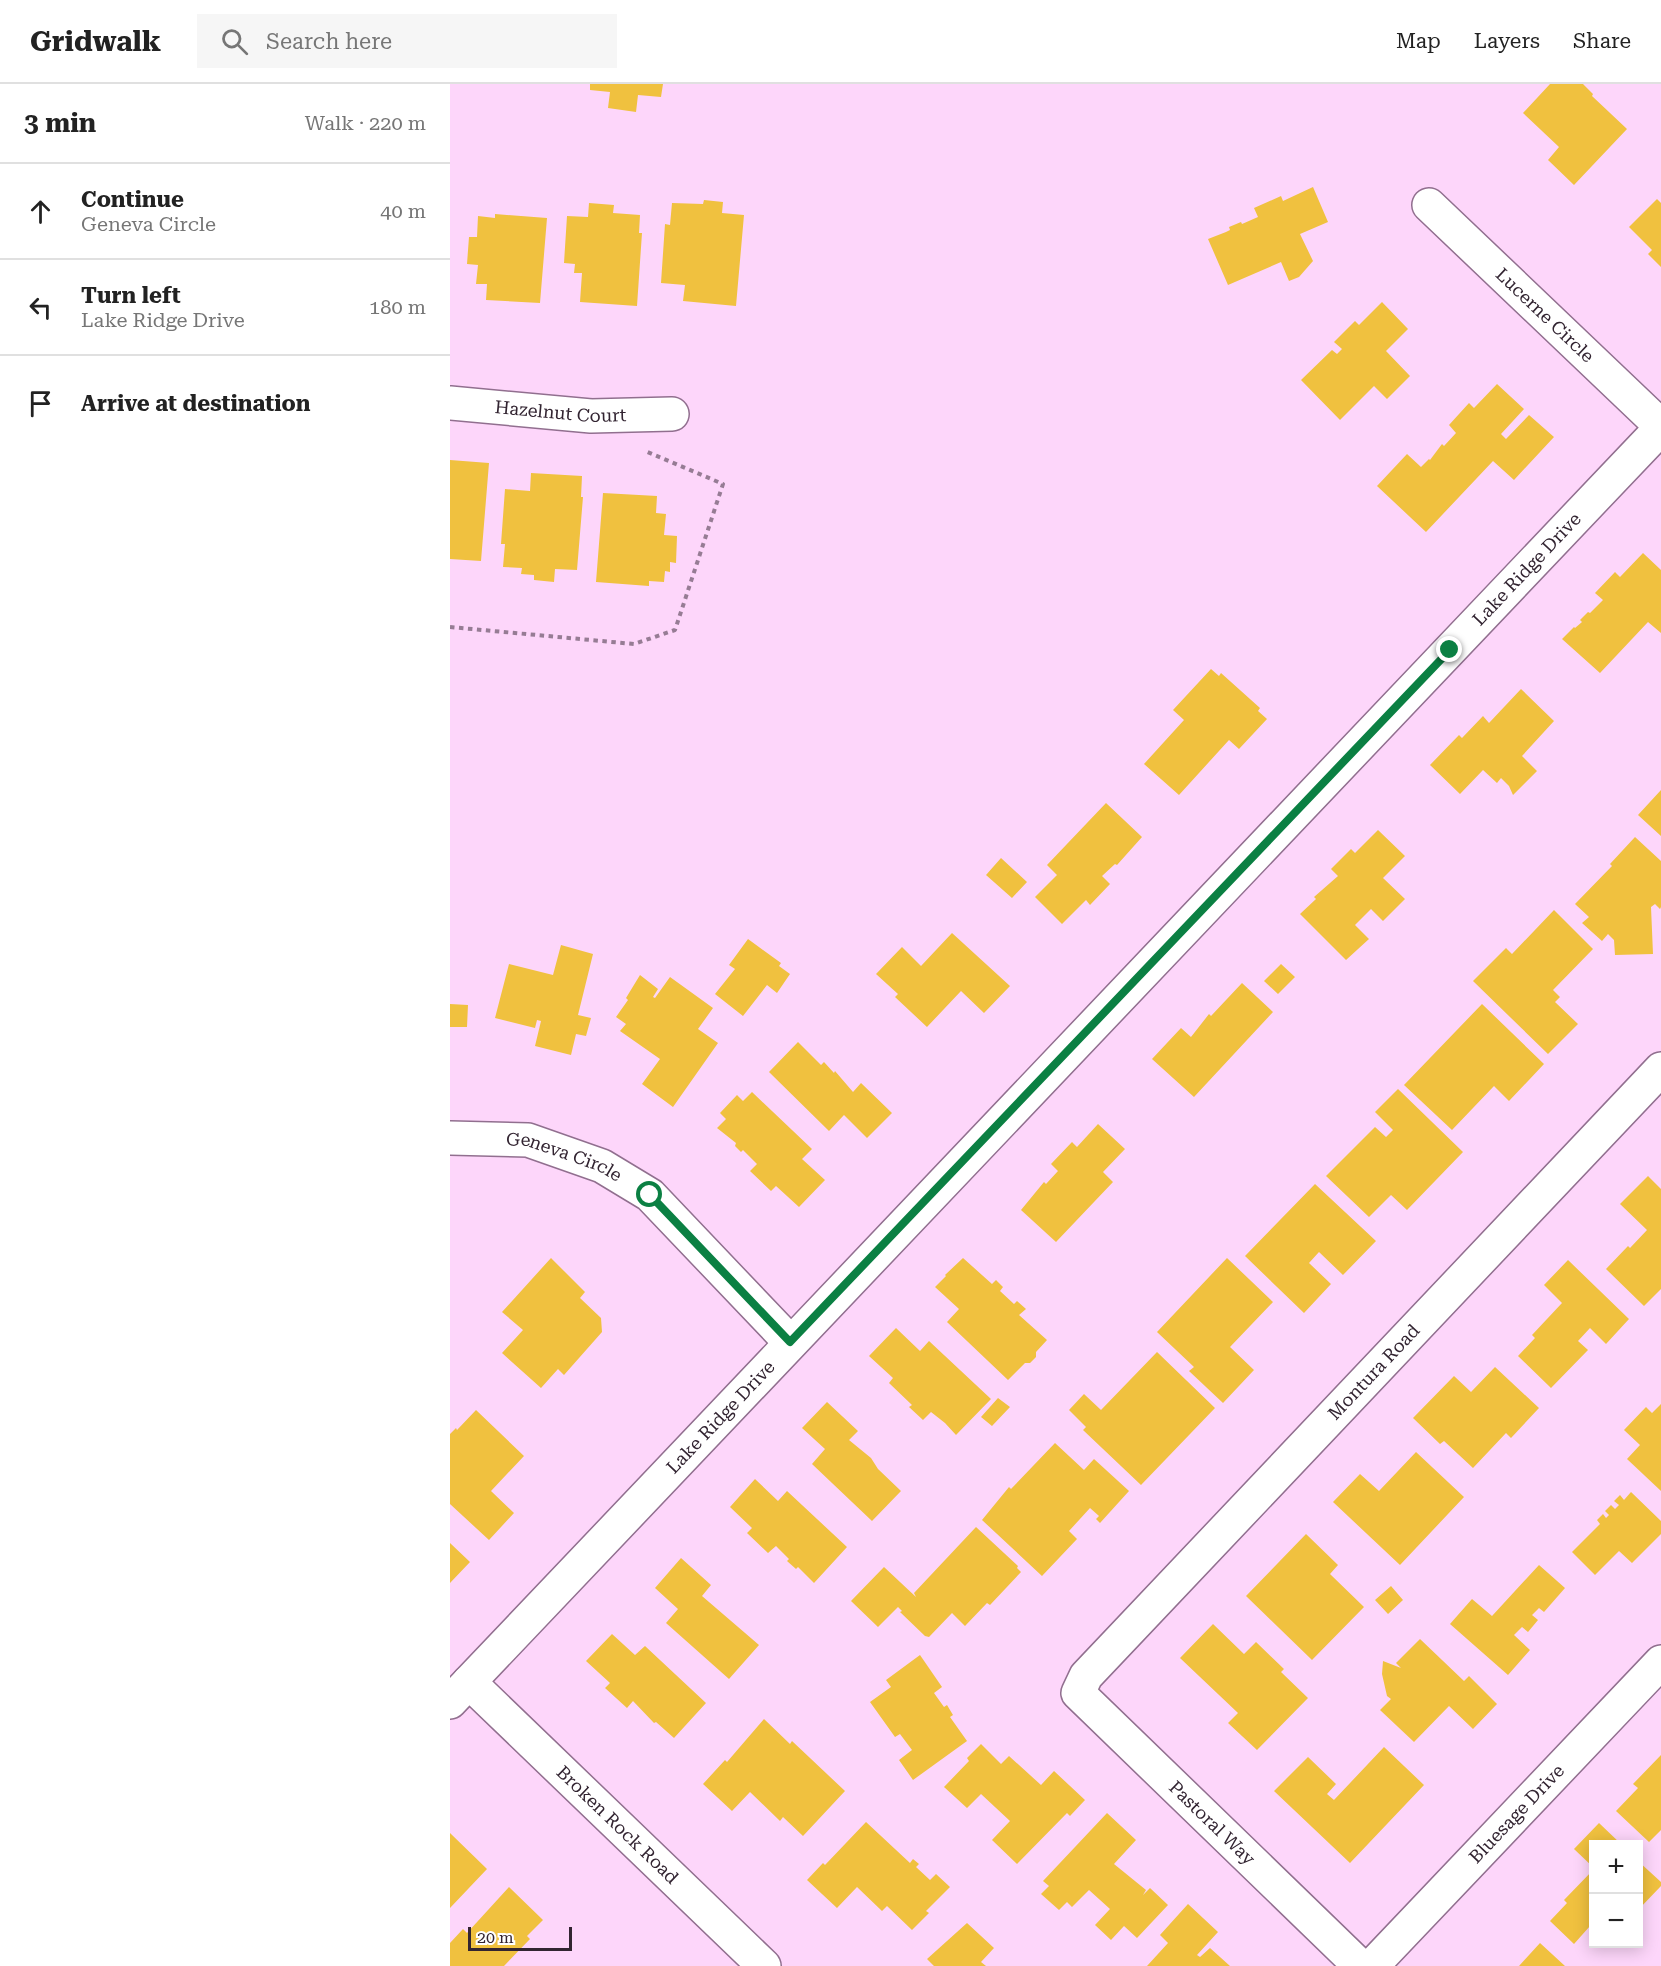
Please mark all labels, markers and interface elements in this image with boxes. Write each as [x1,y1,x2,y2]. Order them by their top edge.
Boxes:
search box [197,14,617,68]
text: Gridwalk [30,25,161,58]
icon: search [218,25,251,58]
text: Search here [266,29,392,54]
text: Map [1396,29,1441,53]
text: Layers [1474,29,1540,53]
text: Share [1573,29,1631,53]
text: 3 min [24,108,96,138]
text: Walk · 220 m [305,111,426,135]
text: Continue [81,187,184,212]
icon: ahead [24,195,57,228]
text: 40 m [380,199,426,223]
text: Geneva Circle [81,212,216,236]
street label: Lucerne Circle [1492,263,1599,367]
text: Turn left [81,283,181,308]
icon: left [24,291,57,324]
text: 180 m [369,295,426,319]
text: Lake Ridge Drive [81,308,245,332]
icon: arrive [24,387,57,420]
text: Arrive at destination [81,391,310,416]
street label: Hazelnut Court [494,396,627,426]
street label: Lake Ridge Drive [1468,508,1585,629]
route end [1436,636,1462,662]
street label: Geneva Circle [506,1128,626,1186]
route start [636,1181,662,1207]
street label: Montura Road [1324,1319,1424,1424]
street label: Lake Ridge Drive [662,1356,779,1477]
street label: Bluesage Drive [1465,1760,1568,1867]
street label: Broken Rock Road [553,1761,683,1888]
street label: Pastoral Way [1165,1776,1260,1869]
map controls [1589,1840,1643,1948]
button: + [1589,1840,1643,1894]
button: − [1589,1894,1643,1948]
scale bar [468,1924,572,1952]
text: 20 m [477,1928,514,1947]

